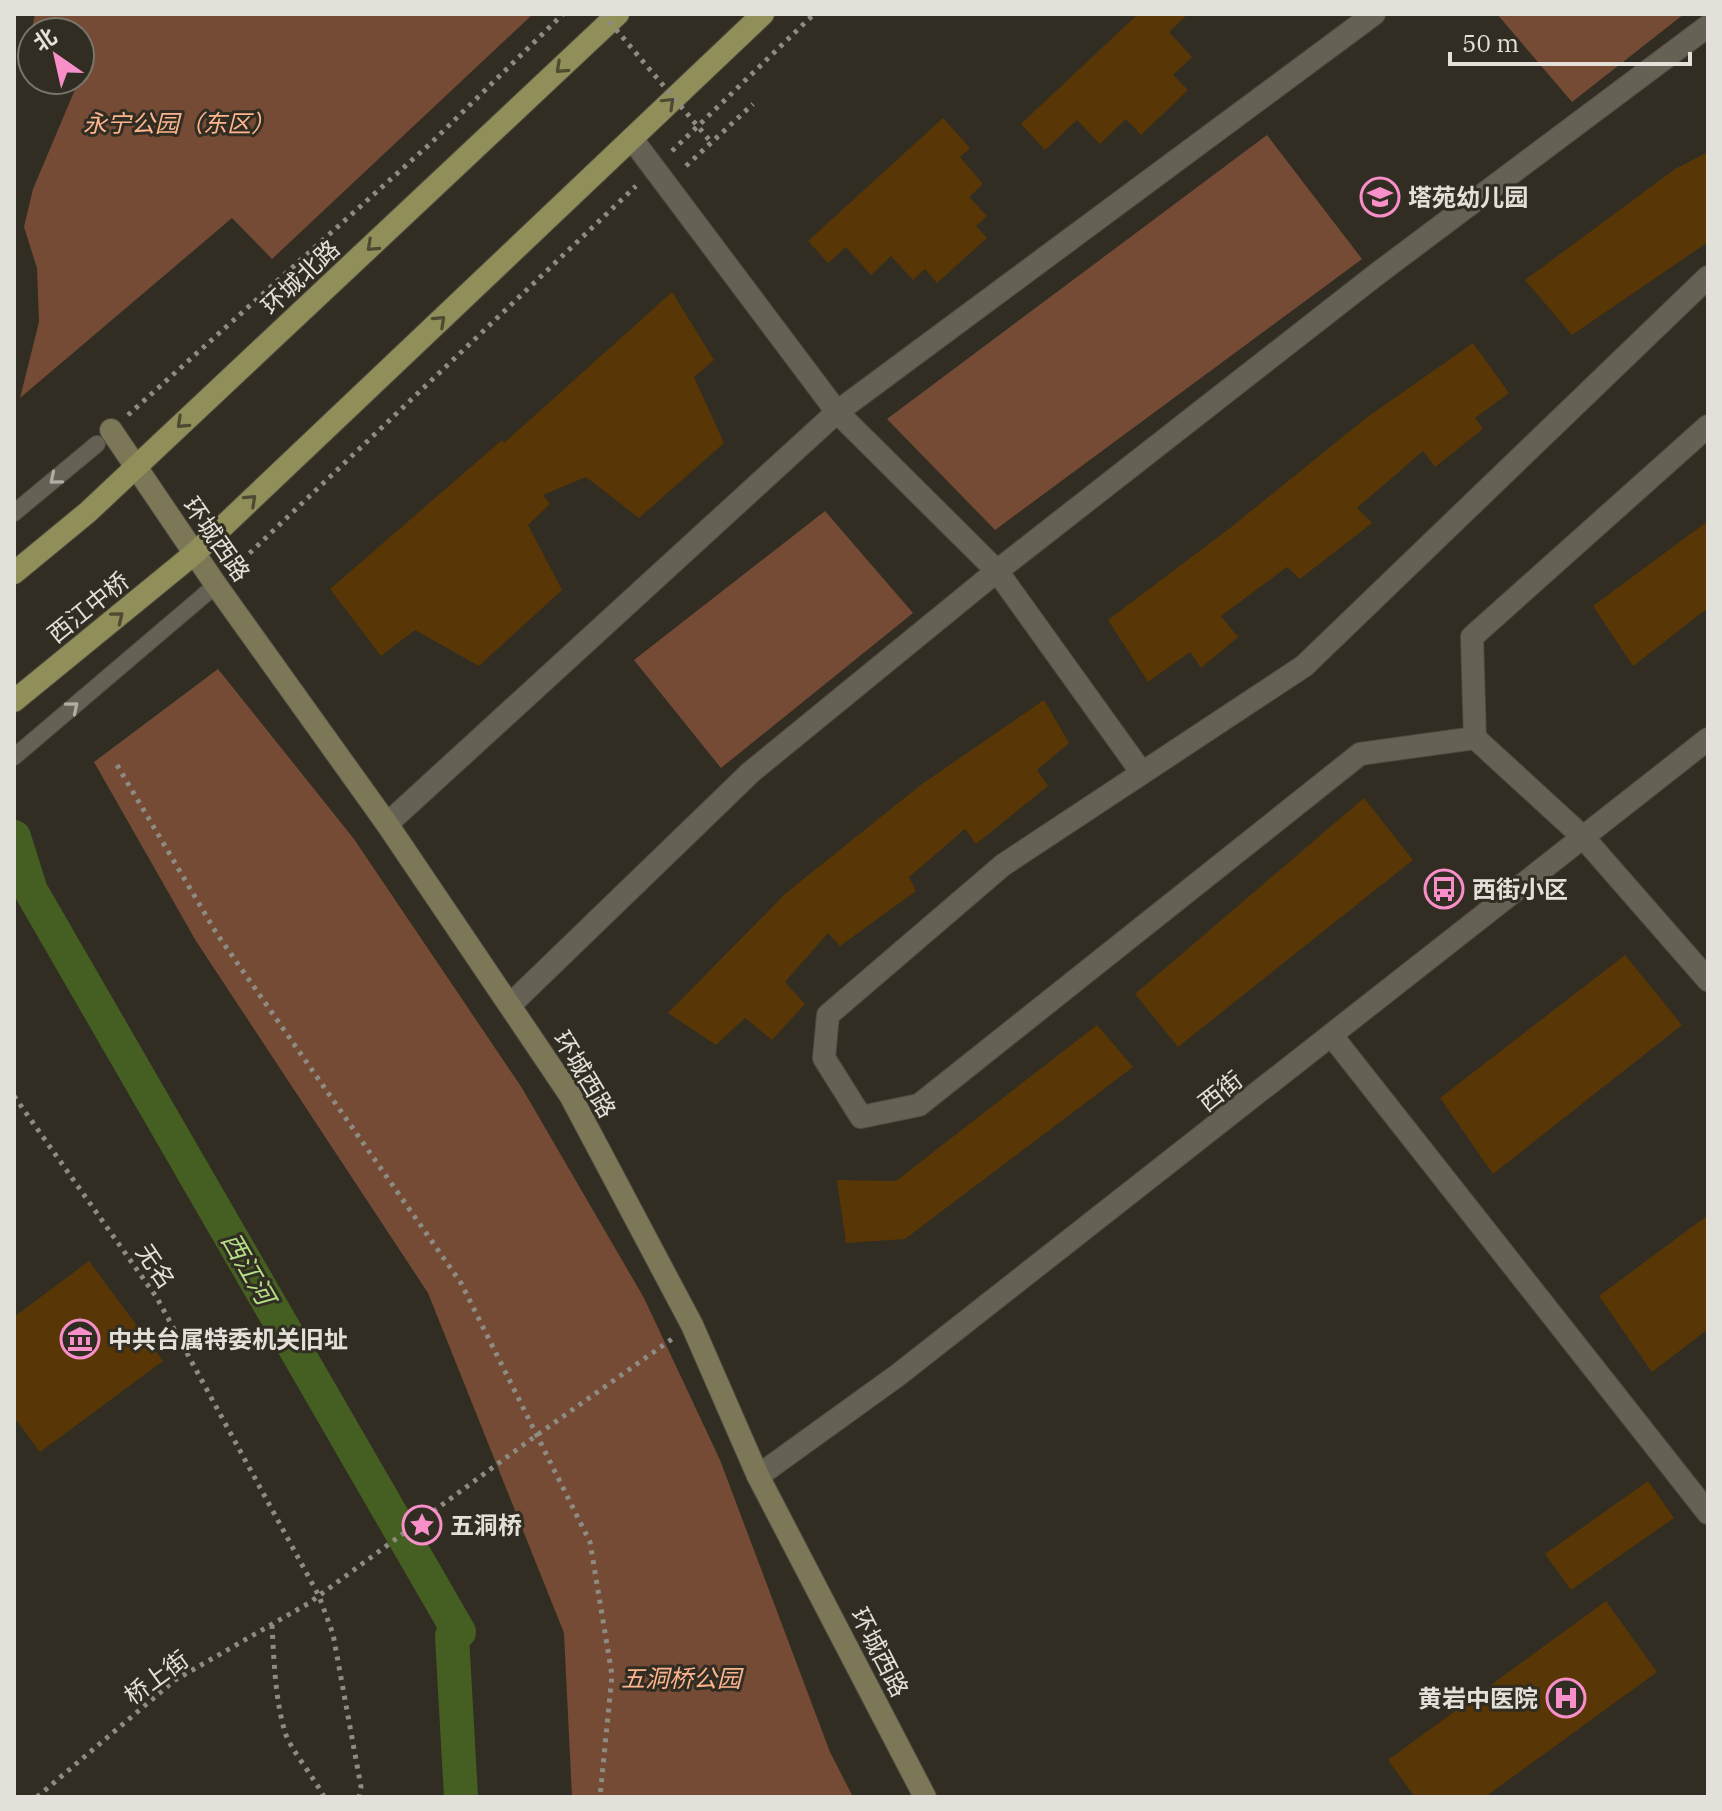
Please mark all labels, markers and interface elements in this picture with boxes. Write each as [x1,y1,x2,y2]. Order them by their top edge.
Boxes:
north arrow [16,16,96,96]
scale bar [1450,16,1690,66]
text: 北 [27,21,62,57]
text: 50 m [1462,27,1519,59]
one-way arrow [556,58,570,73]
one-way arrow [660,99,675,113]
park label: 永宁公园（东区） [83,107,275,139]
school or university icon: 塔苑幼儿园 [1359,176,1401,218]
place label: 塔苑幼儿园 [1408,181,1528,213]
street label: 环城北路 [254,233,346,321]
one-way arrow [366,236,381,250]
one-way arrow [431,316,445,330]
one-way arrow [177,414,191,429]
one-way arrow [50,469,65,483]
street label: 环城西路 [176,491,258,587]
one-way arrow [242,495,257,509]
street label: 西江中桥 [41,564,135,650]
one-way arrow [109,612,123,627]
one-way arrow [64,702,79,717]
bus stop icon: 西街小区 [1423,868,1465,910]
place label: 西街小区 [1472,873,1568,905]
street label: 环城西路 [547,1025,623,1123]
street label: 西街 [1191,1064,1249,1118]
water label: 西江河 [215,1226,286,1315]
street label: 无名 [129,1237,183,1295]
museum icon: 中共台属特委机关旧址 [59,1318,101,1360]
place label: 中共台属特委机关旧址 [108,1323,348,1355]
place icon: 五洞桥 [401,1504,443,1546]
place label: 五洞桥 [450,1509,522,1541]
street label: 环城西路 [844,1602,916,1702]
street label: 桥上街 [117,1643,195,1711]
park label: 五洞桥公园 [621,1662,744,1694]
hospital icon: 黄岩中医院 [1545,1677,1587,1719]
place label: 黄岩中医院 [1418,1682,1538,1714]

